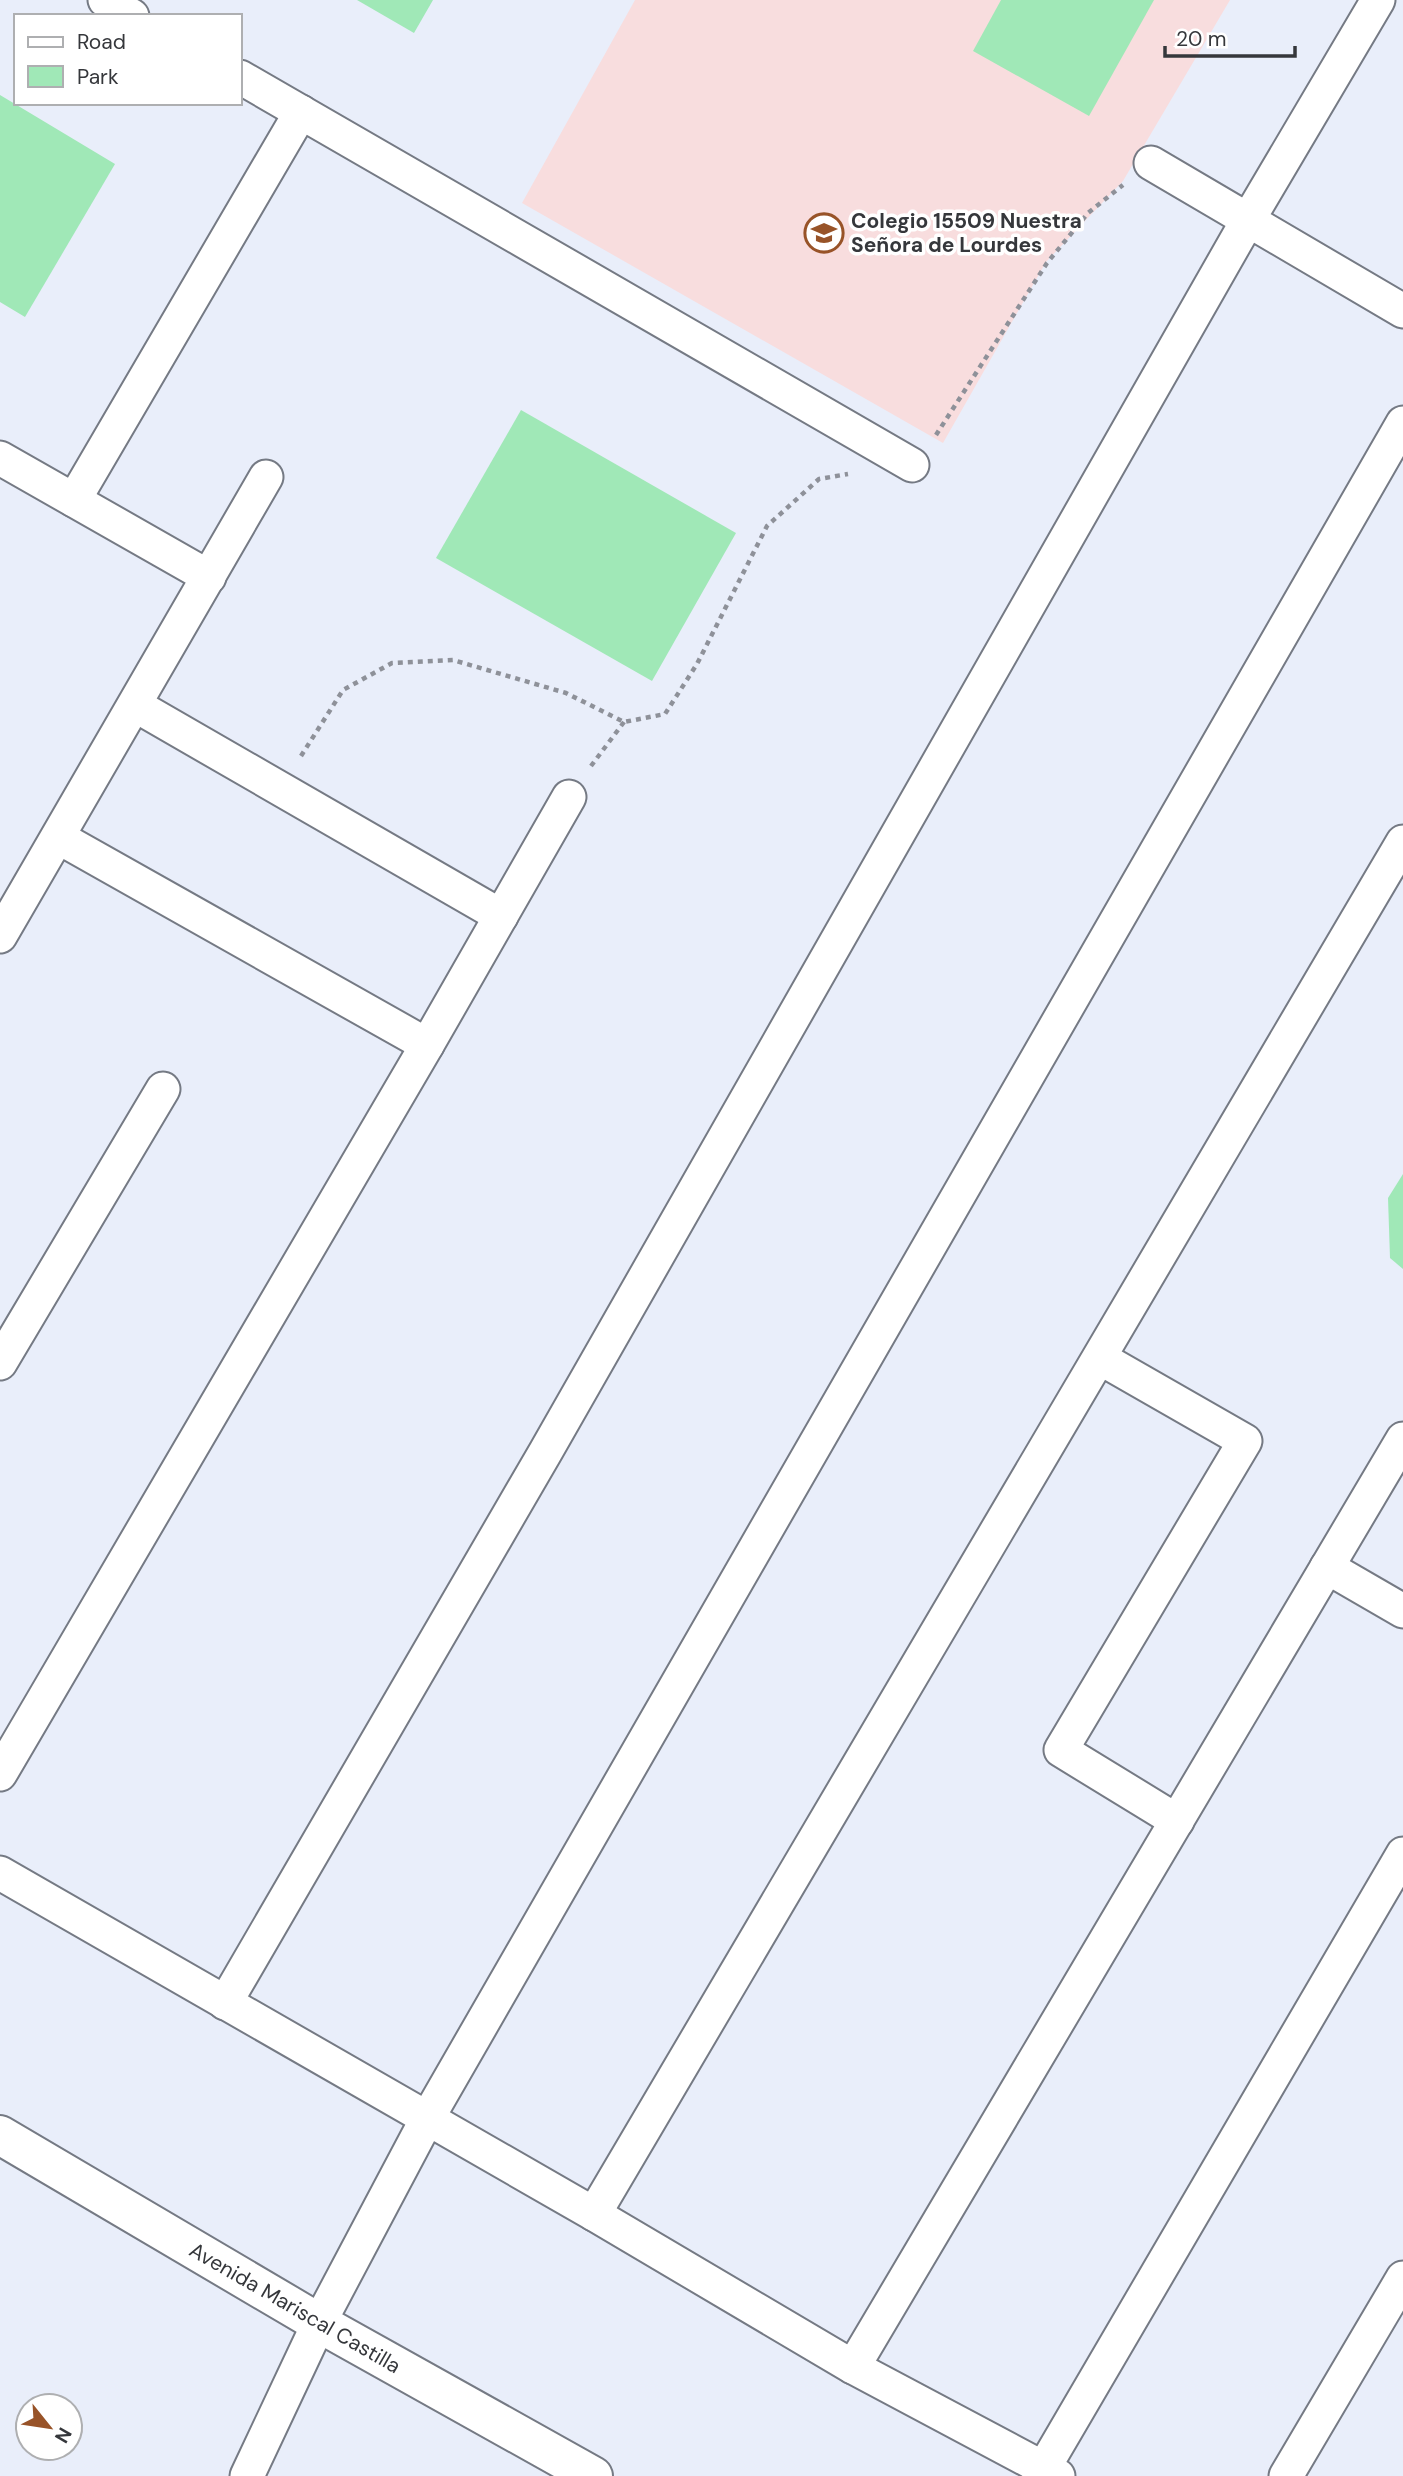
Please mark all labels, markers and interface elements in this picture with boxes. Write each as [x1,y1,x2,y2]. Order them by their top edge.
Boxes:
legend [14,14,242,105]
scale bar [1165,14,1294,58]
text: 20 m [1176,25,1227,53]
text: Road [77,28,126,56]
text: Park [77,63,119,91]
place label: Colegio 15509 Nuestra Señora de Lourdes [851,207,1082,259]
school or university icon: Colegio 15509 Nuestra Señora de Lourdes [803,212,845,254]
street label: Avenida Mariscal Castilla [184,2236,406,2380]
north arrow [14,2392,84,2462]
text: N [49,2423,78,2448]

